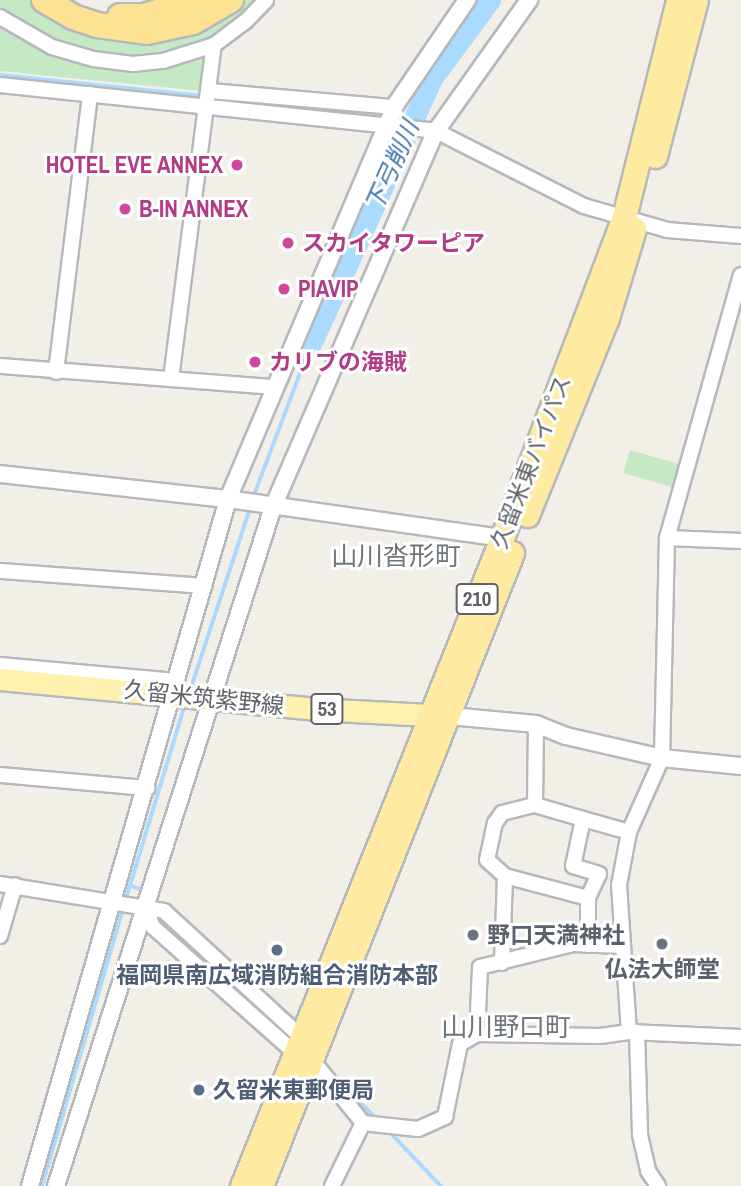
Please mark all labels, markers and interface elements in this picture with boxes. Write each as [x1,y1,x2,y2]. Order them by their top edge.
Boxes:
water label: 下弓削川 [359,116,425,216]
place label: HOTEL EVE ANNEX [45,151,223,179]
marker: HOTEL EVE ANNEX [229,157,245,173]
place label: B-IN ANNEX [139,195,249,223]
marker: B-IN ANNEX [117,201,133,217]
place label: スカイタワーピア [302,229,486,257]
marker: スカイタワーピア [280,235,296,251]
place label: PIAVIP [298,275,358,303]
marker: PIAVIP [276,281,292,297]
place label: カリブの海賊 [269,348,407,376]
marker: カリブの海賊 [247,354,263,370]
street label: 久留米東バイパス [485,371,577,553]
district label: 山川沓形町 [331,540,461,572]
road number: 210 [454,582,500,616]
street label: 久留米筑紫野線 [122,676,286,720]
road number: 53 [310,692,344,726]
place label: 野口天満神社 [487,921,625,949]
marker: 野口天満神社 [465,927,481,943]
marker: 仏法大師堂 [654,936,670,952]
marker: 福岡県南広域消防組合消防本部 [269,942,285,958]
place label: 仏法大師堂 [605,955,719,983]
place label: 福岡県南広域消防組合消防本部 [116,961,438,989]
district label: 山川野口町 [441,1011,571,1043]
place label: 久留米東郵便局 [213,1076,374,1104]
marker: 久留米東郵便局 [191,1082,207,1098]

